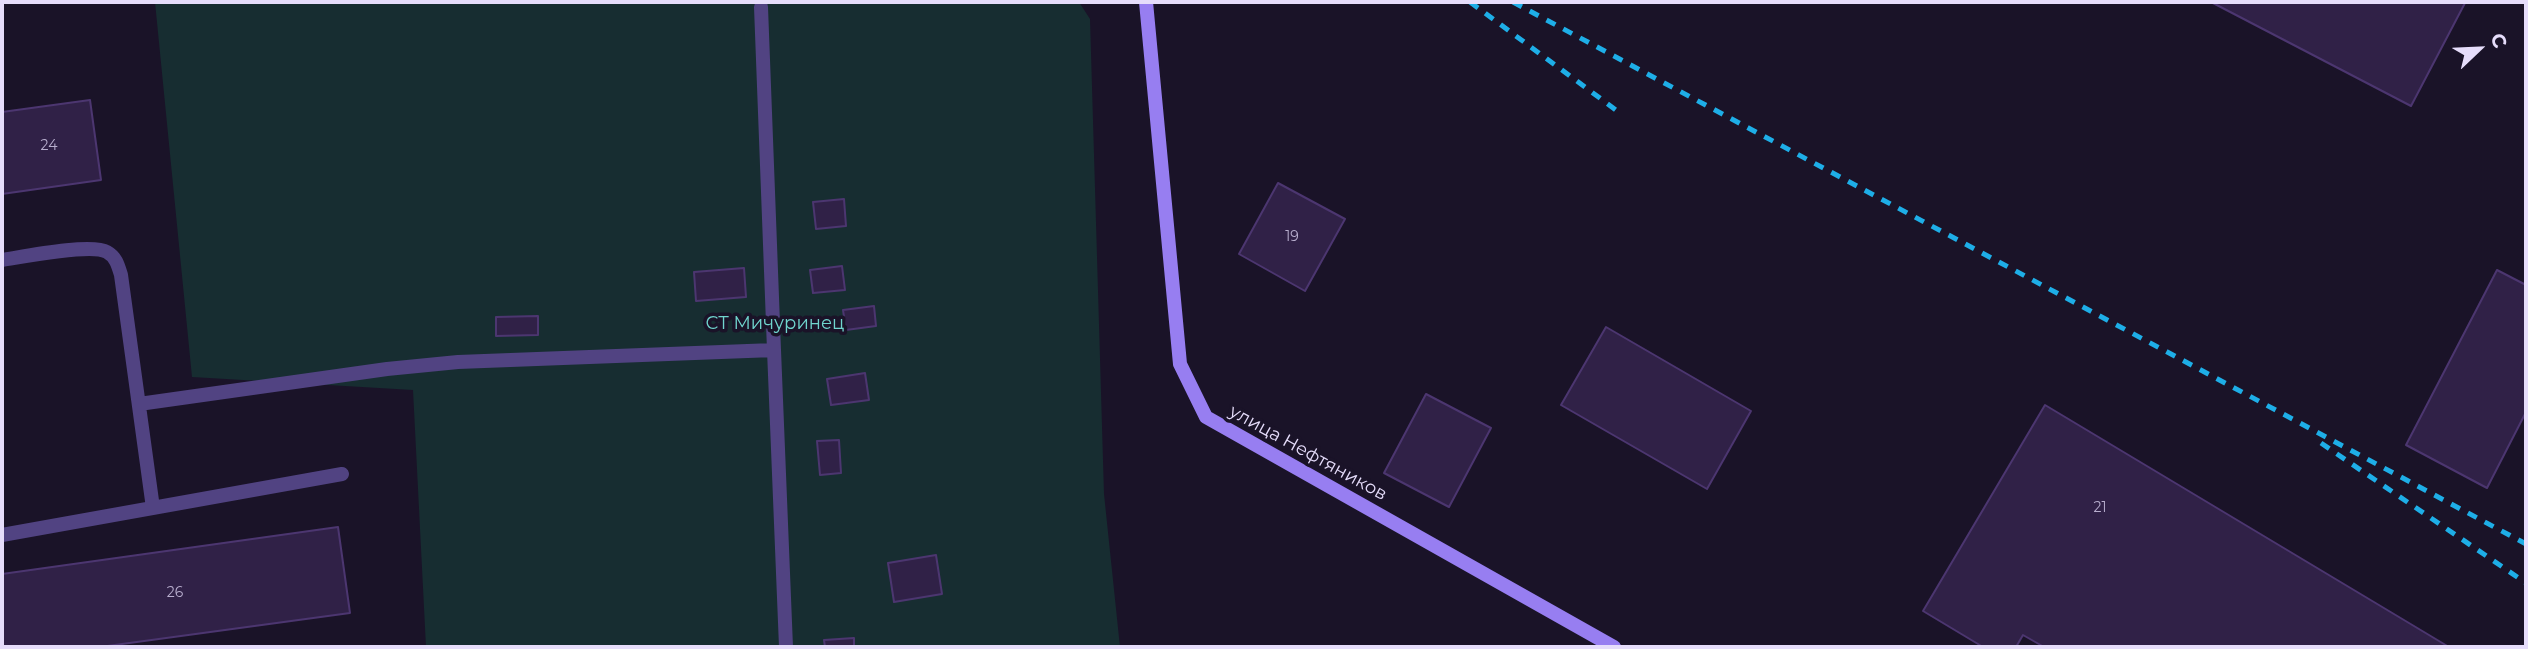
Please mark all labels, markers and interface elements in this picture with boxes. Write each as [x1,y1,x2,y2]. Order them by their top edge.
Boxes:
north arrow [2444,14,2514,84]
text: С [2486,30,2512,51]
house number: 24 [41,138,57,154]
house number: 19 [1285,229,1299,245]
park label: СТ Мичуринец [706,313,844,335]
street label: улица Нефтяников [1225,401,1391,505]
house number: 21 [2093,500,2107,516]
house number: 26 [167,585,183,601]

